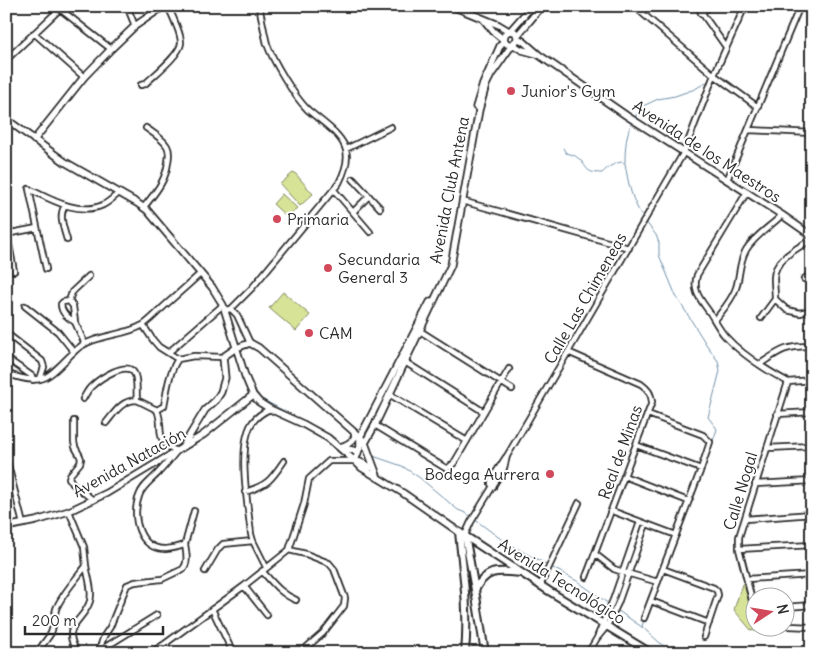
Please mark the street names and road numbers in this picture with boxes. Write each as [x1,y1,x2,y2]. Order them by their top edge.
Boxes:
street label: Avenida de los Maestros [629,95,785,207]
street label: Avenida Club Antena [425,115,473,265]
street label: Calle Las Chimeneas [539,229,631,367]
street label: Real de Minas [594,402,646,502]
street label: Avenida Natación [69,423,189,501]
street label: Calle Nogal [719,449,761,533]
street label: Avenida Tecnológico [495,534,629,628]

